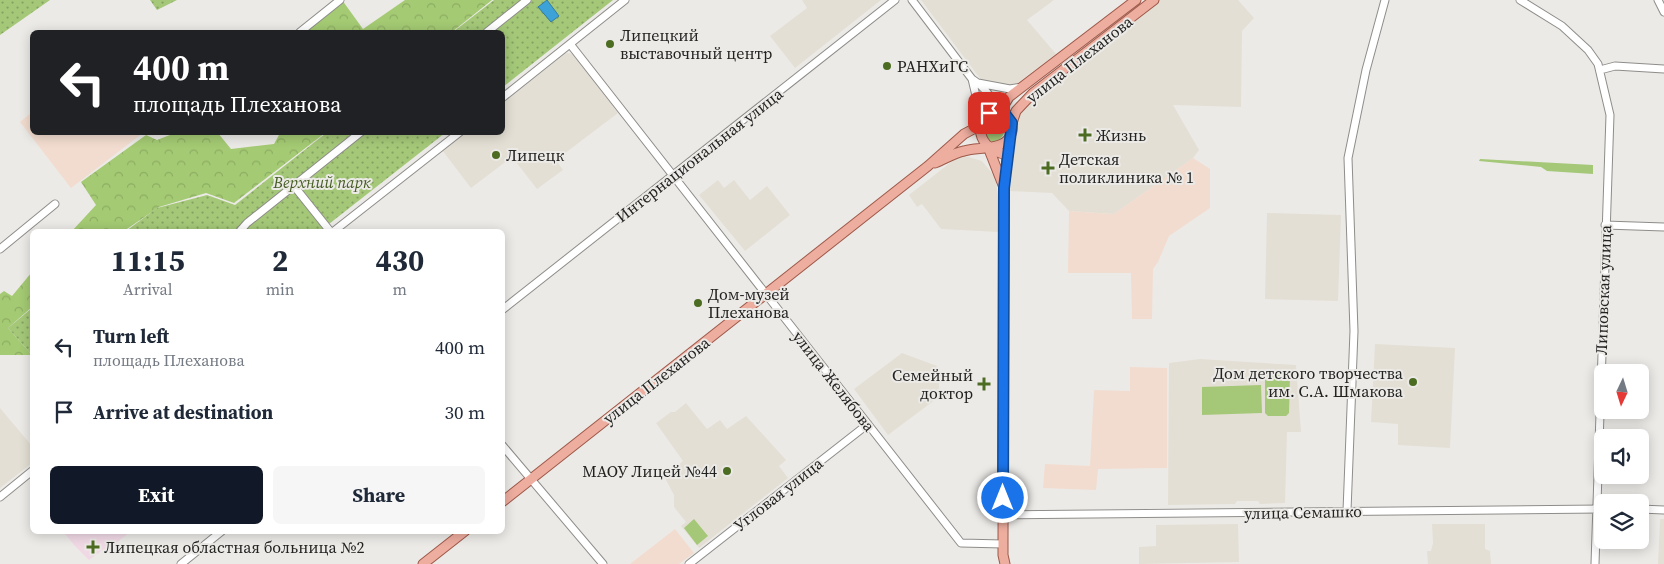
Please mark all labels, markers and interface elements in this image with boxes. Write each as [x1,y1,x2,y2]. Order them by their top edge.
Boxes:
street label: улица Плеханова [1021,10,1138,108]
place label: Липецкий выставочный центр [620,24,772,64]
marker: Липецкий выставочный центр [604,38,616,50]
text: 400 m [133,44,229,92]
icon: left [50,50,115,115]
place label: РАНХиГС [897,55,968,77]
marker: РАНХиГС [881,60,893,72]
street label: Интернациональная улица [611,82,788,227]
text: площадь Плеханова [133,89,341,119]
pin [968,92,1010,134]
icon: arrive [975,99,1003,127]
place label: Жизнь [1096,124,1146,146]
marker: Жизнь [1078,128,1092,142]
place label: Липецк [506,144,564,166]
place label: Детская поликлиника № 1 [1059,148,1194,188]
marker: Липецк [490,149,502,161]
marker: Детская поликлиника № 1 [1041,161,1055,175]
park label: Верхний парк [272,171,371,193]
street label: Липовская улица [1590,224,1616,355]
text: 11:15 [111,240,185,281]
text: 2 [272,240,288,281]
text: 430 [375,240,424,281]
text: Arrival [123,278,173,300]
text: min [266,278,295,300]
text: m [393,278,407,300]
place label: Дом-музей Плеханова [708,283,790,323]
marker: Дом-музей Плеханова [692,297,704,309]
text: Turn left [93,323,169,349]
street label: улица Желябова [788,326,881,437]
street label: улица Плеханова [598,331,715,429]
icon: left [50,333,78,361]
text: 400 m [435,334,485,360]
text: площадь Плеханова [93,349,245,371]
place label: Дом детского творчества им. С.А. Шмакова [1213,362,1404,402]
place label: Семейный доктор [892,364,973,404]
north arrow [1594,364,1649,419]
map controls [1594,364,1649,549]
marker: Дом детского творчества им. С.А. Шмакова [1407,376,1419,388]
marker: Семейный доктор [977,377,991,391]
icon: arrive [50,398,78,426]
text: Arrive at destination [93,399,273,425]
text: 30 m [444,399,485,425]
button: sound [1594,429,1649,484]
street label: Угловая улица [729,452,828,536]
place label: МАОУ Лицей №44 [582,460,717,482]
marker: МАОУ Лицей №44 [721,465,733,477]
button: Exit [50,466,263,524]
button: Share [273,466,485,524]
position arrow [976,471,1028,523]
button: layers [1594,494,1649,549]
street label: улица Семашко [1244,500,1362,524]
place label: Липецкая областная больница №2 [104,536,365,558]
marker: Липецкая областная больница №2 [86,540,100,554]

